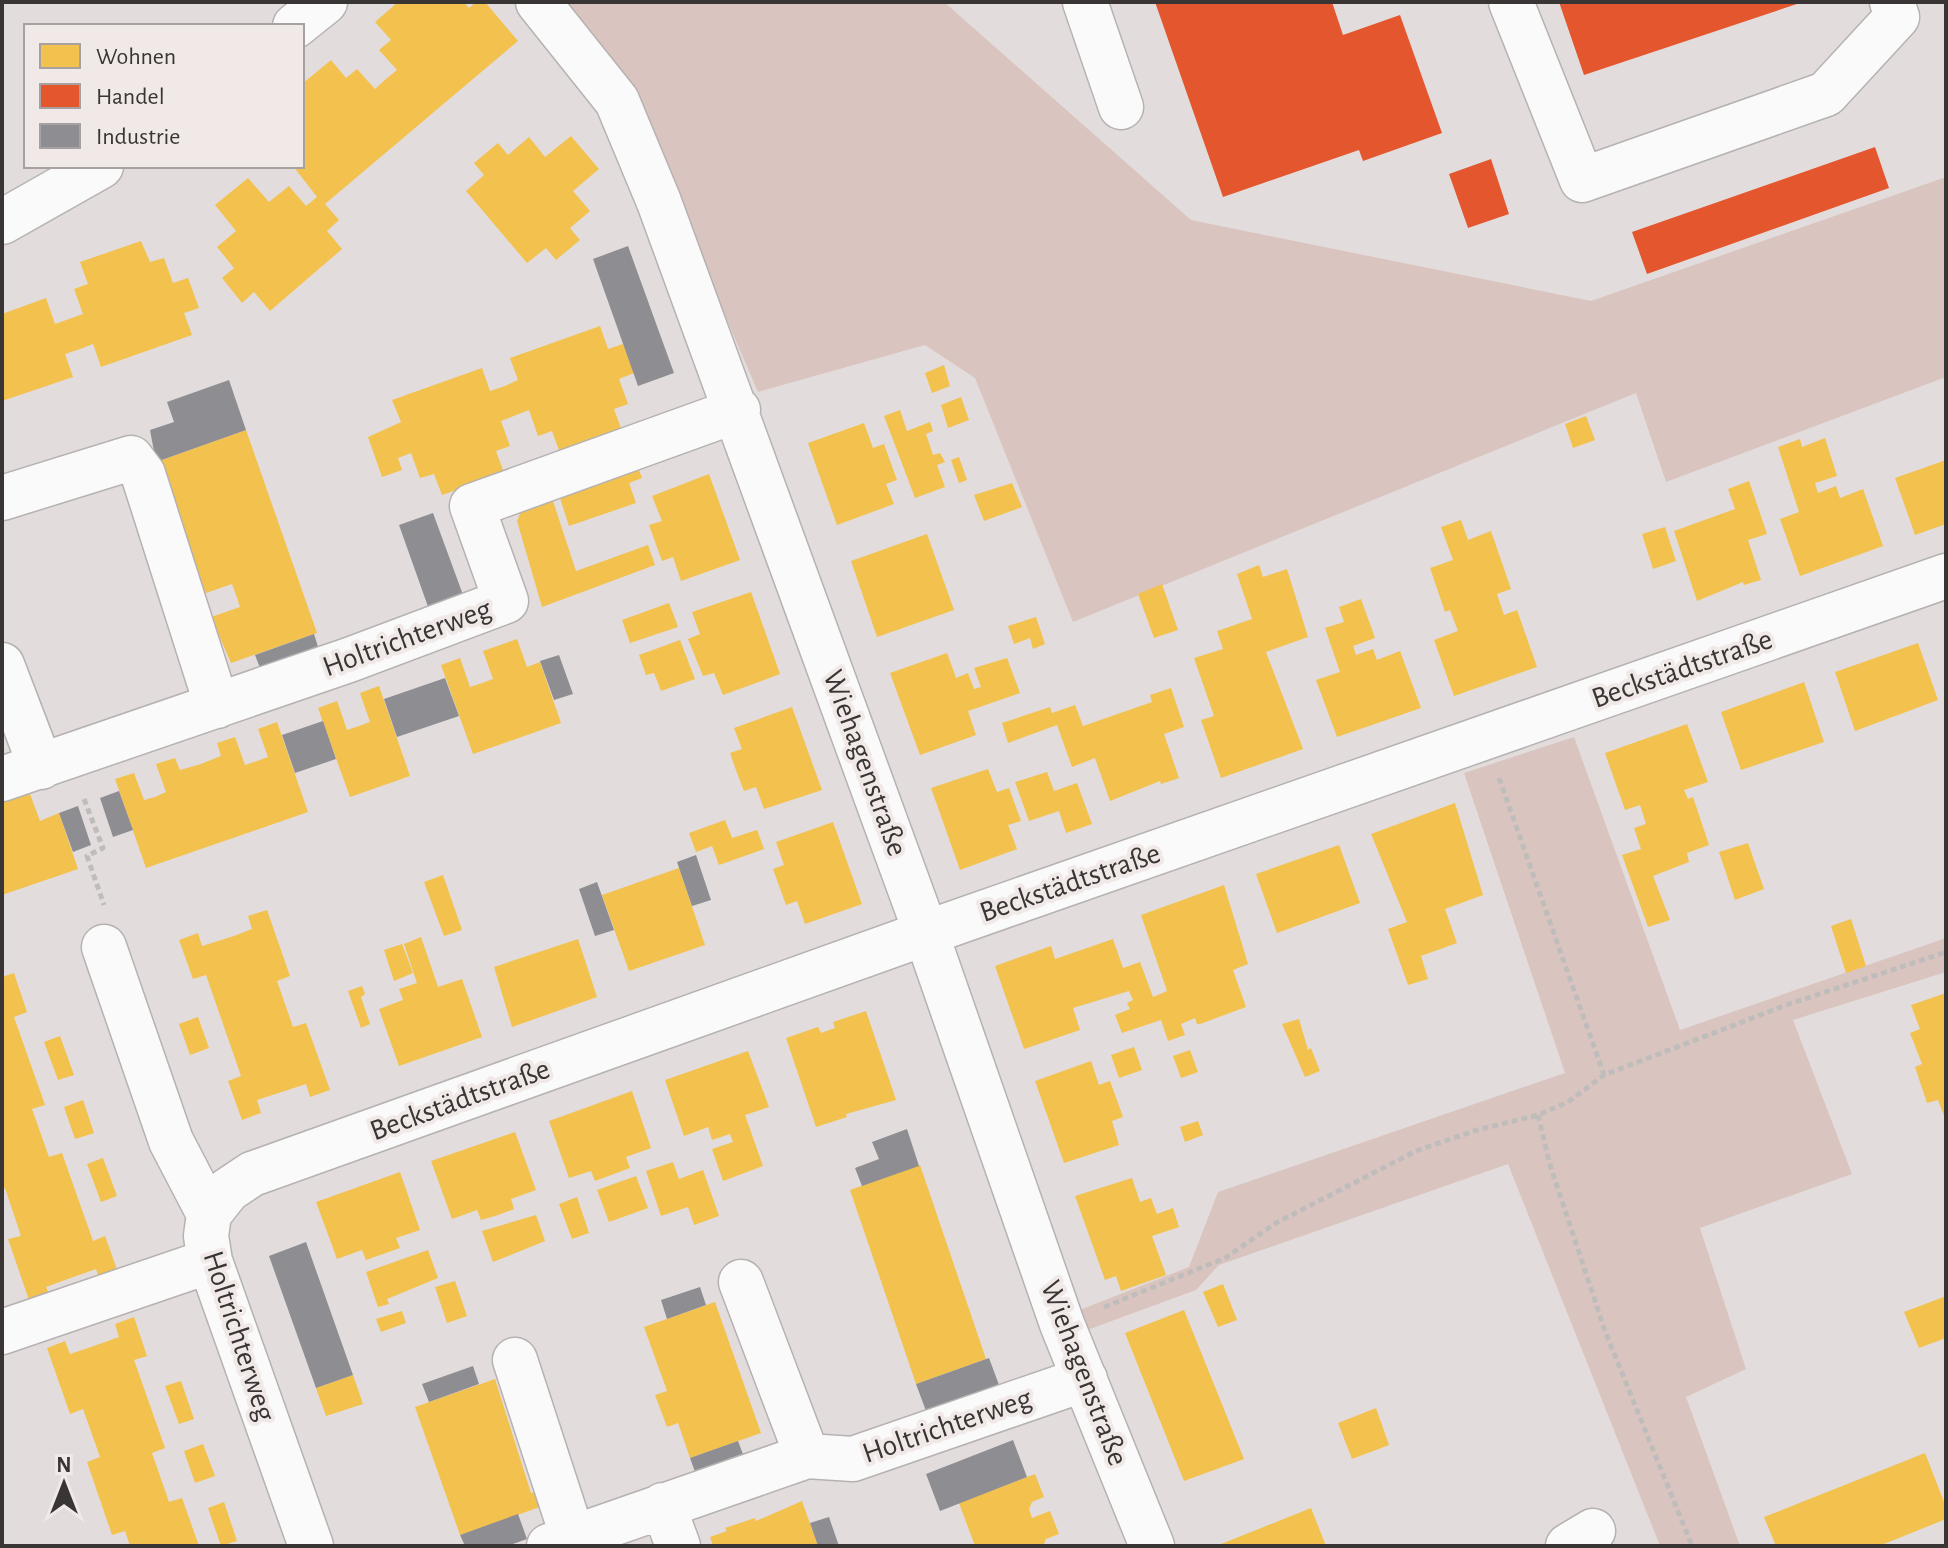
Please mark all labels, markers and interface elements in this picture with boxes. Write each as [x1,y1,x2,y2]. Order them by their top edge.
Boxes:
legend [24,24,304,168]
text: Wohnen [96,45,176,69]
text: Handel [96,85,165,109]
text: Industrie [96,125,180,149]
street label: Holtrichterweg [319,594,496,682]
street label: Beckstädtstraße [1588,624,1776,714]
street label: Wiehagenstraße [817,666,913,860]
street label: Beckstädtstraße [976,838,1164,928]
street label: Beckstädtstraße [366,1054,554,1146]
street label: Holtrichterweg [197,1247,281,1425]
street label: Wiehagenstraße [1035,1276,1133,1470]
street label: Holtrichterweg [859,1383,1036,1469]
north arrow [24,1444,104,1524]
text: N [56,1454,72,1476]

